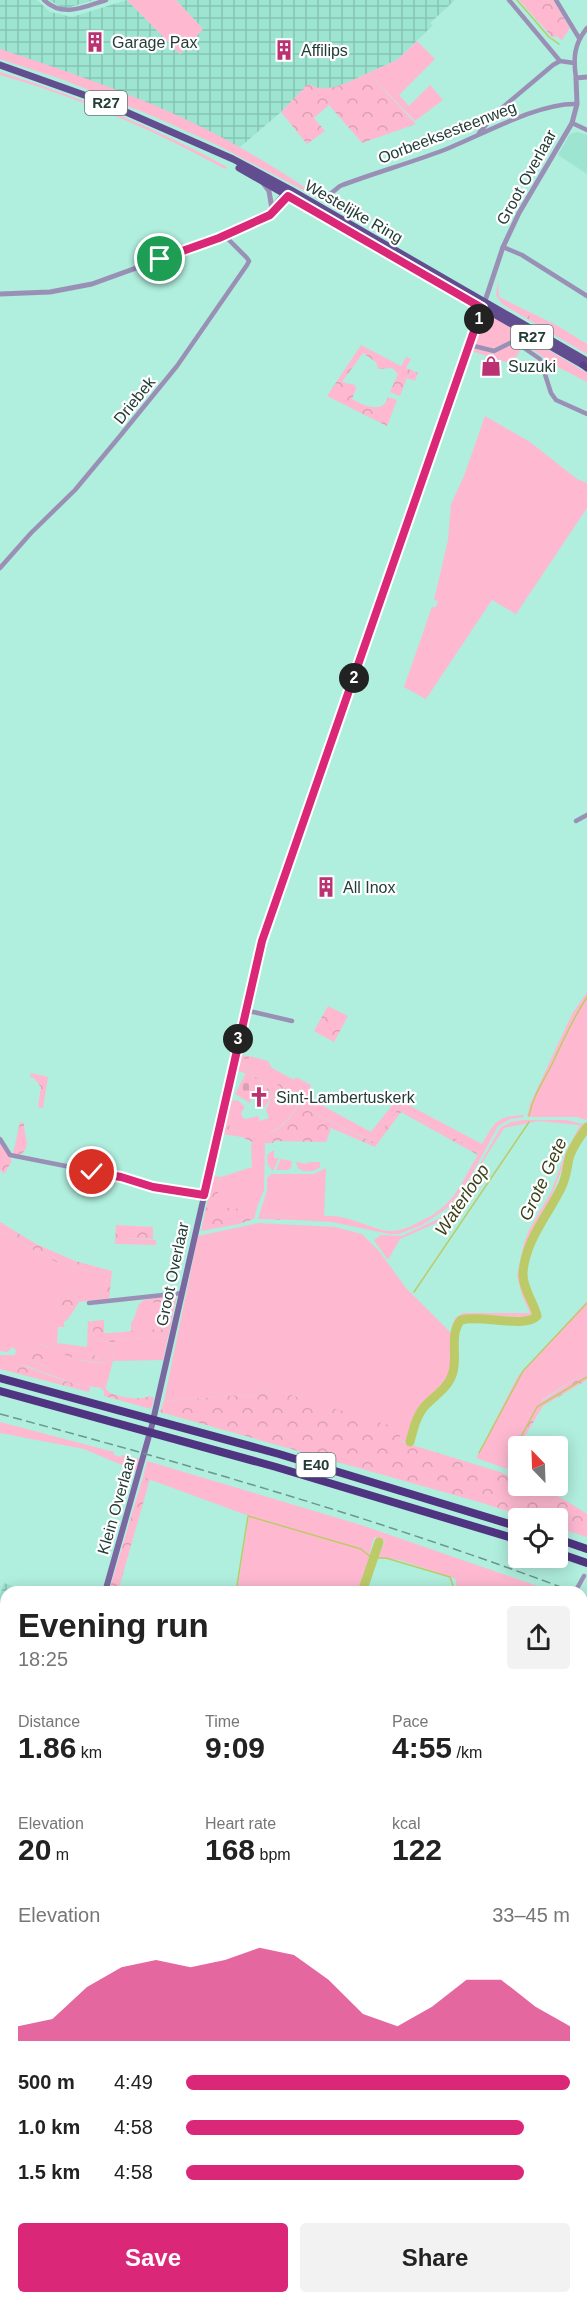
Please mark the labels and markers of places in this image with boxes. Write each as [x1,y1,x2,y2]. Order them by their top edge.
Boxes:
building icon: Garage Pax [83,30,107,54]
place label: Garage Pax [112,34,197,51]
building icon: Affilips [272,38,296,62]
place label: Affilips [301,42,348,59]
pin [134,233,185,284]
pin: 1 [464,304,494,334]
shop icon: Suzuki [479,354,503,378]
place label: Suzuki [508,358,556,375]
pin: 2 [339,663,369,693]
building icon: All Inox [314,875,338,899]
place label: All Inox [343,879,395,896]
pin: 3 [223,1024,253,1054]
church icon: Sint-Lambertuskerk [247,1085,271,1109]
place label: Sint-Lambertuskerk [276,1089,416,1106]
pin [66,1146,117,1197]

